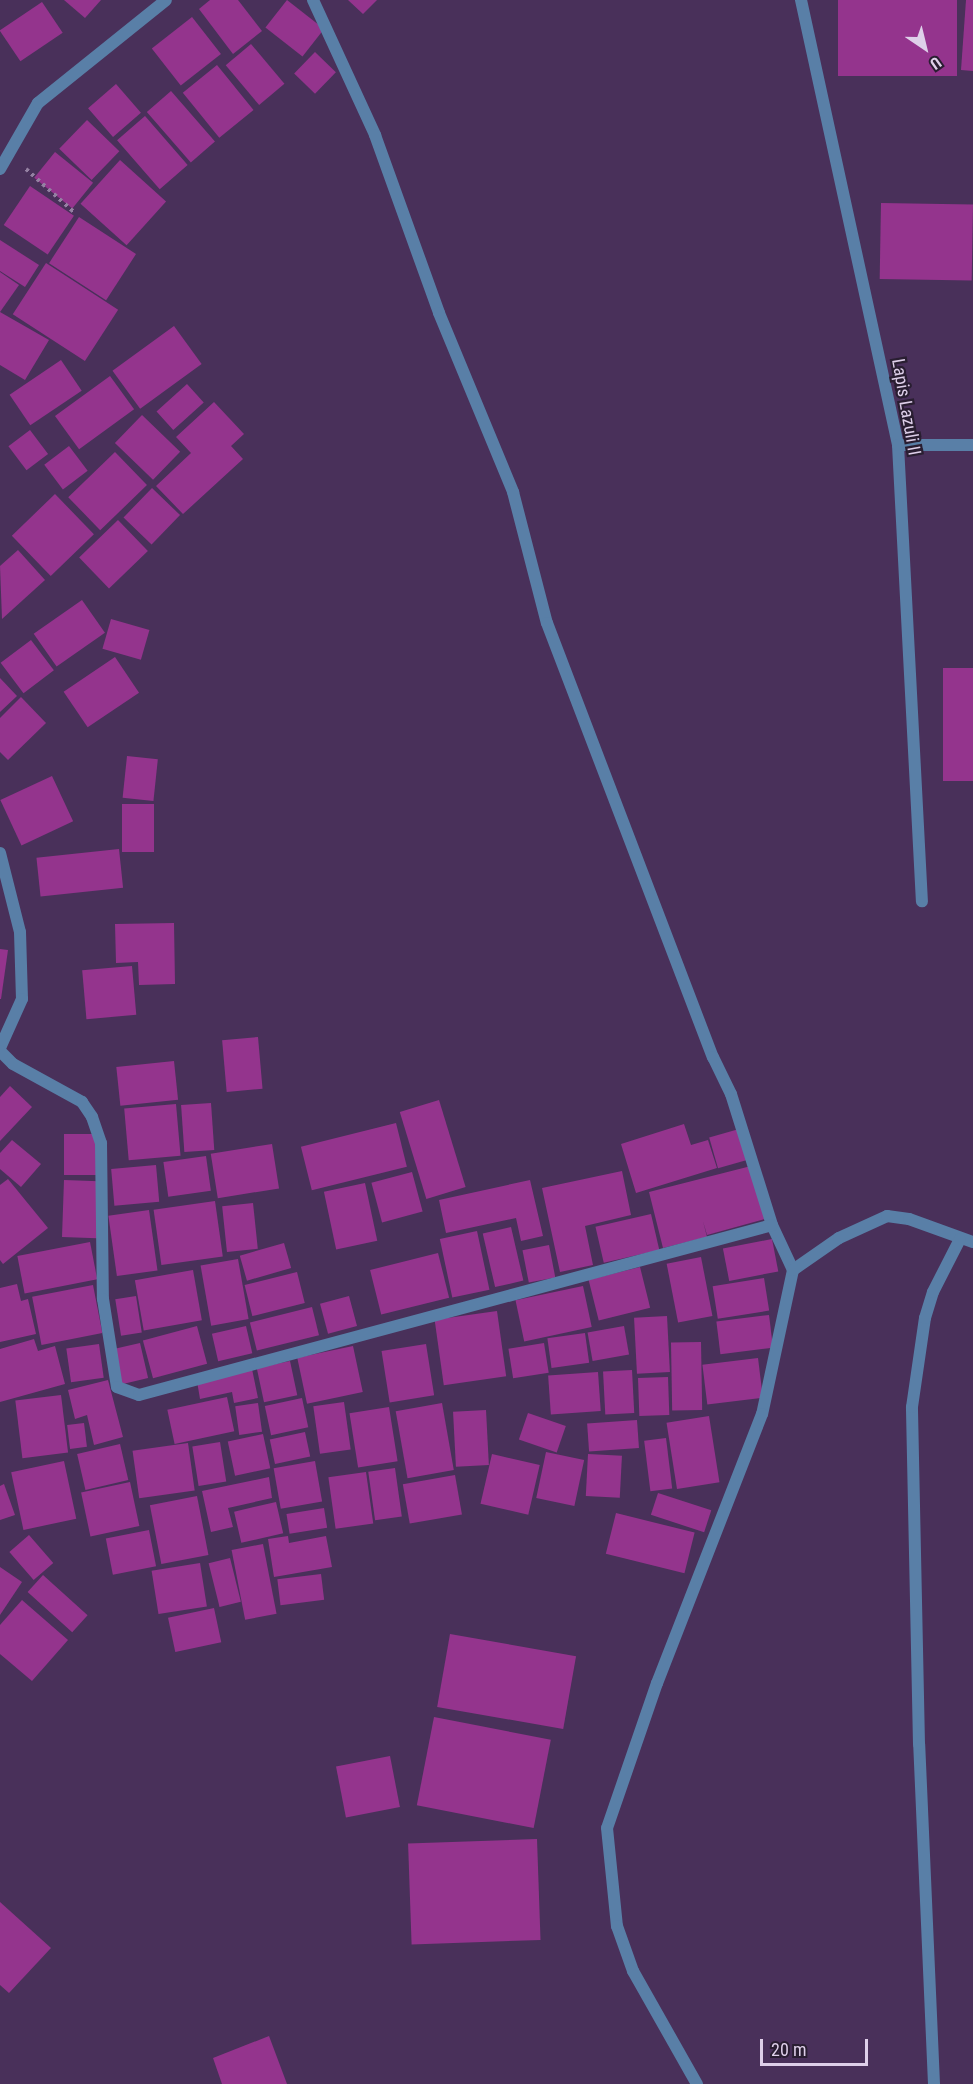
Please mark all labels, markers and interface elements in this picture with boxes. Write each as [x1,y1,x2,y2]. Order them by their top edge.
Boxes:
north arrow [895,18,955,78]
text: U [926,53,945,74]
street label: Lapis Lazuli II [887,357,925,457]
scale bar [763,2027,871,2065]
text: 20 m [771,2039,806,2060]

